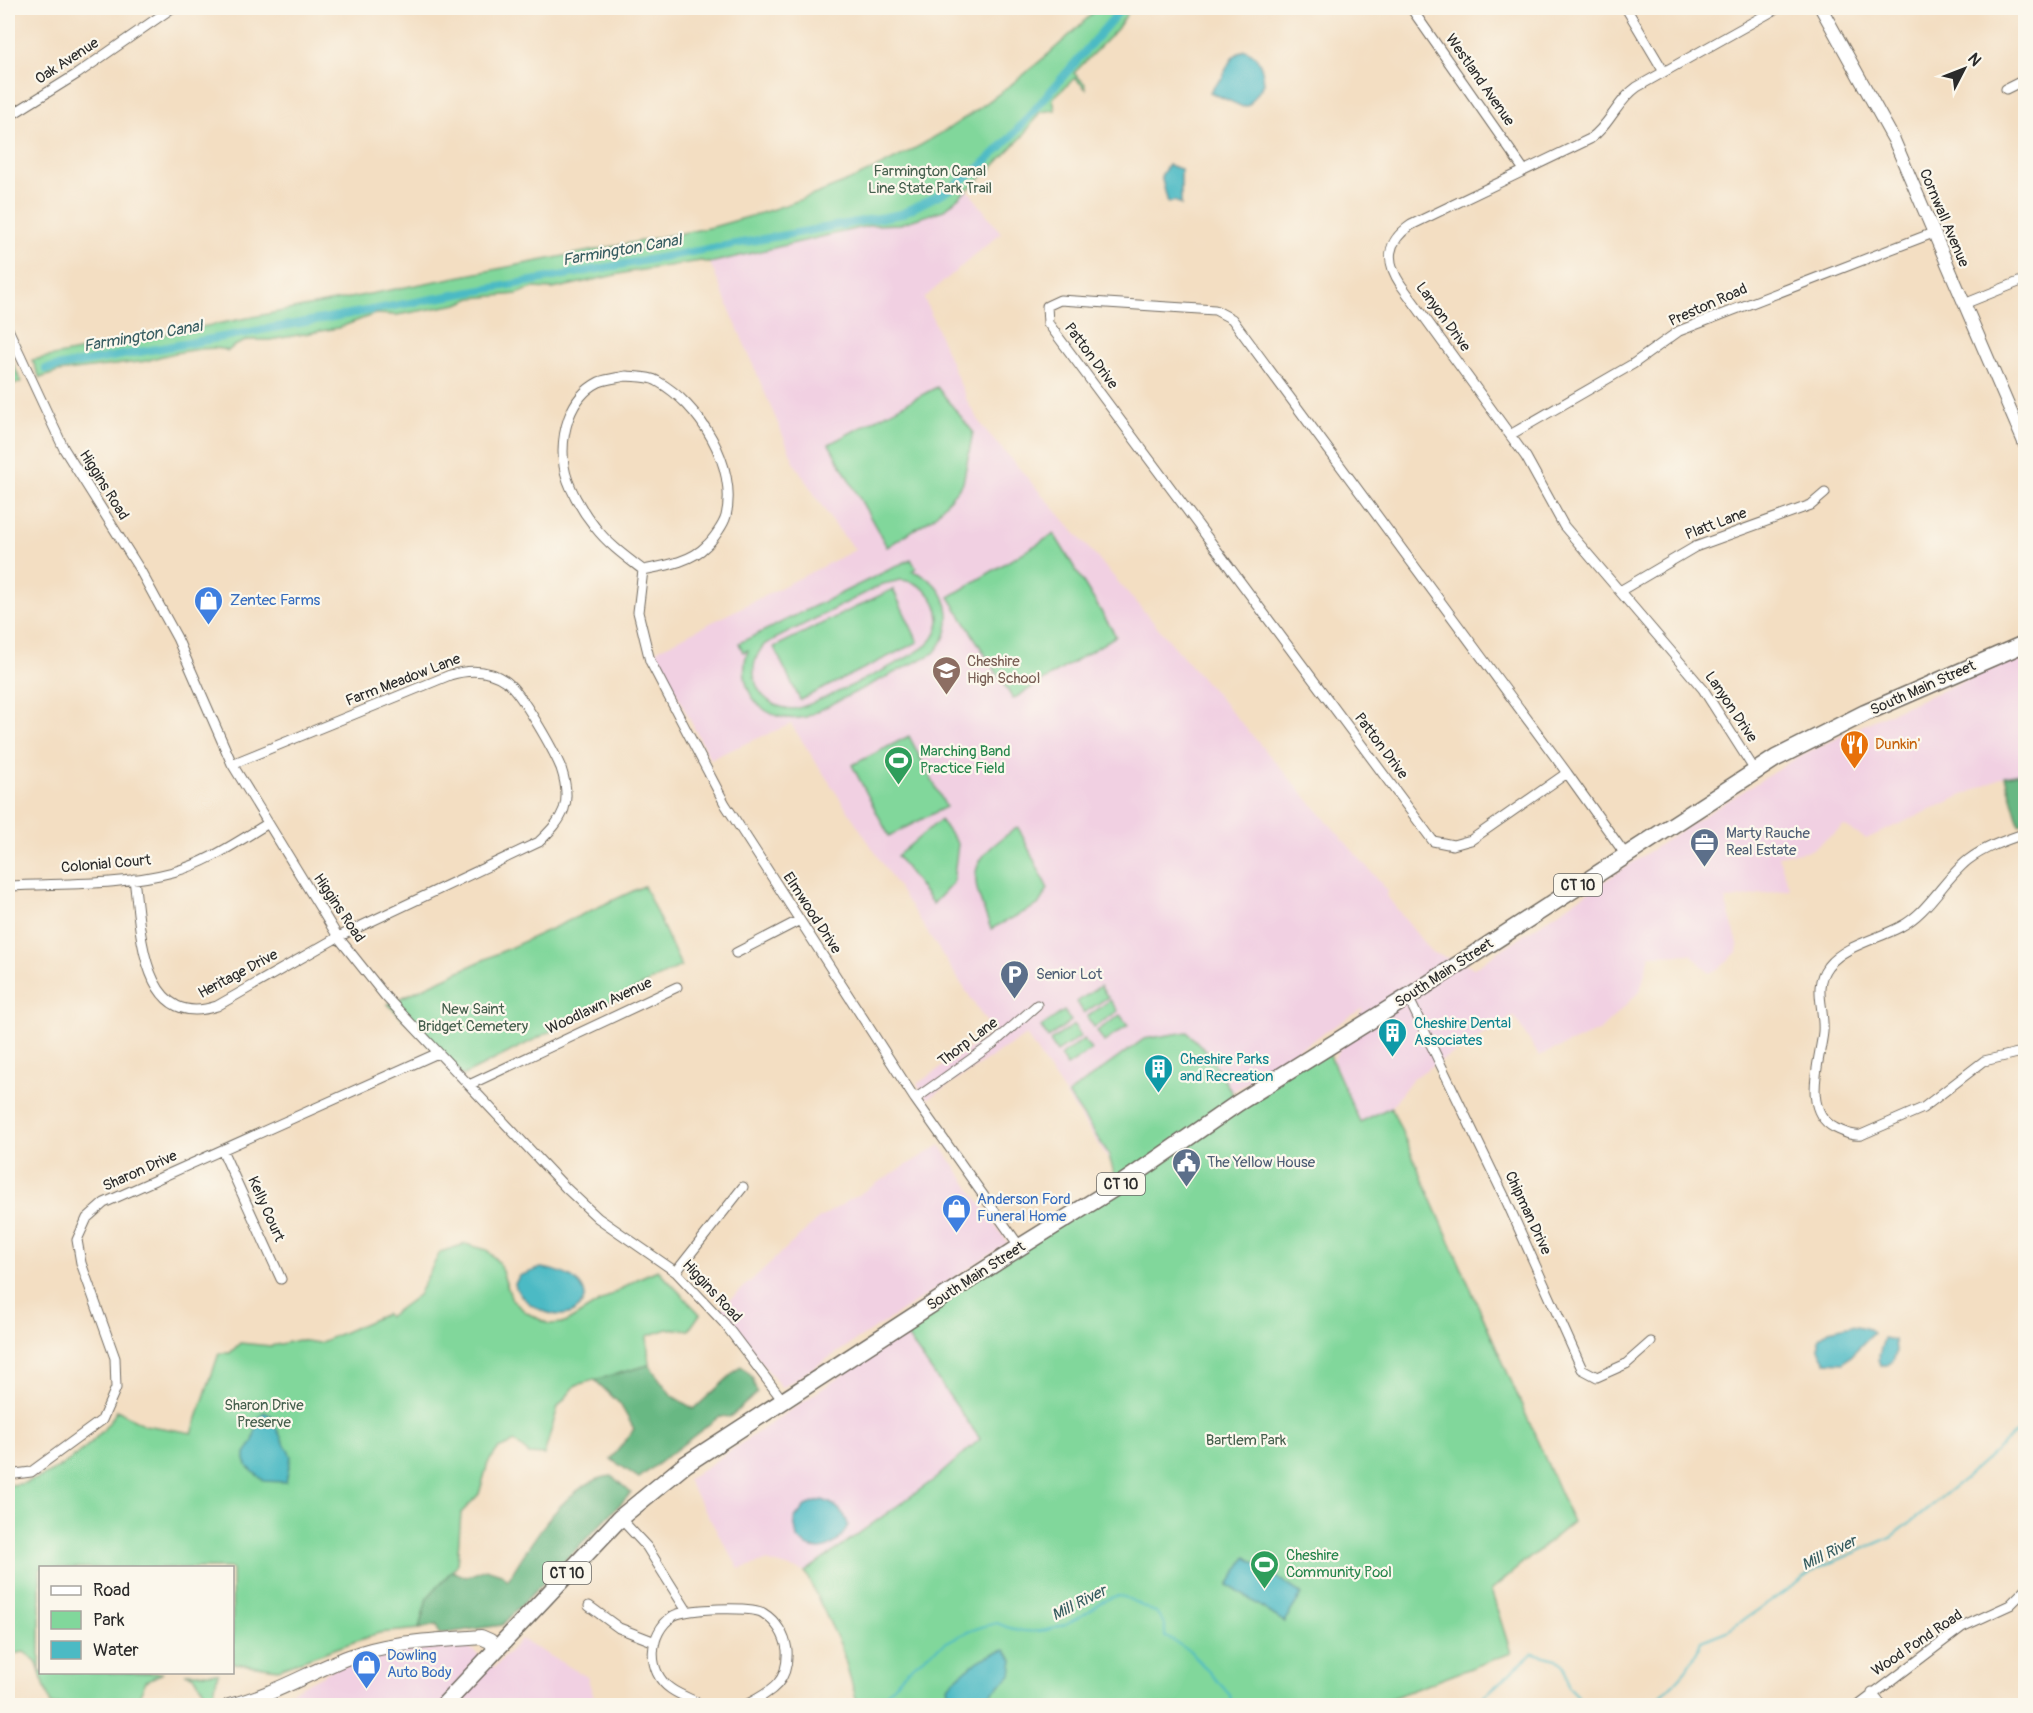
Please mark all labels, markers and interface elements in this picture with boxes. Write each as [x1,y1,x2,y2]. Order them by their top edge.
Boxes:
street label: Westland Avenue [1441,30,1519,130]
street label: Oak Avenue [32,33,103,89]
north arrow [1934,39,1994,99]
text: N [1963,49,1986,70]
park label: Farmington Canal Line State Park Trail [868,162,992,198]
street label: Cornwall Avenue [1915,166,1973,270]
water label: Farmington Canal [561,229,685,270]
street label: Lanyon Drive [1411,279,1475,356]
street label: Preston Road [1666,279,1750,331]
water label: Farmington Canal [82,315,206,356]
street label: Patton Drive [1060,319,1122,393]
street label: Higgins Road [75,446,133,524]
street label: Platt Lane [1682,503,1750,544]
shop icon: Zentec Farms [193,584,225,626]
place label: Zentec Farms [230,591,321,610]
street label: Farm Meadow Lane [343,649,464,711]
place label: Cheshire High School [967,652,1040,688]
school or university icon: Cheshire High School [930,654,962,696]
street label: South Main Street [1867,656,1980,720]
street label: Lanyon Drive [1700,668,1762,746]
street label: Patton Drive [1350,709,1412,783]
restaurant icon: Dunkin' [1838,728,1870,770]
place label: Dunkin' [1875,735,1920,754]
place label: Marching Band Practice Field [920,742,1011,778]
sports icon: Marching Band Practice Field [883,744,915,786]
place label: Marty Rauche Real Estate [1726,824,1810,860]
office icon: Marty Rauche Real Estate [1689,826,1721,868]
street label: Colonial Court [60,851,153,877]
street label: Elmwood Drive [779,869,846,958]
street label: Higgins Road [309,870,369,946]
road number: CT 10 [1554,874,1602,896]
street label: South Main Street [1391,934,1498,1012]
street label: Heritage Drive [195,945,282,1003]
parking icon: Senior Lot [999,958,1031,1000]
place label: Senior Lot [1036,965,1103,984]
street label: Woodlawn Avenue [543,973,656,1039]
park label: New Saint Bridget Cemetery [418,1000,529,1036]
street label: Thorp Lane [934,1013,1002,1071]
place label: Cheshire Dental Associates [1414,1014,1511,1050]
building icon: Cheshire Dental Associates [1377,1016,1409,1058]
place label: Cheshire Parks and Recreation [1180,1050,1273,1086]
building icon: Cheshire Parks and Recreation [1143,1052,1175,1094]
street label: Sharon Drive [100,1146,181,1196]
public building icon: The Yellow House [1170,1146,1202,1188]
place label: The Yellow House [1207,1153,1316,1172]
street label: Chipman Drive [1500,1168,1556,1258]
street label: Kelly Court [243,1173,289,1245]
road number: CT 10 [1097,1173,1145,1195]
place label: Anderson Ford Funeral Home [977,1190,1071,1226]
shop icon: Anderson Ford Funeral Home [940,1192,972,1234]
street label: South Main Street [923,1237,1030,1315]
street label: Higgins Road [678,1256,746,1326]
park label: Sharon Drive Preserve [224,1396,304,1432]
park label: Bartlem Park [1206,1431,1287,1450]
water label: Mill River [1798,1530,1862,1575]
place label: Cheshire Community Pool [1286,1546,1392,1582]
sports icon: Cheshire Community Pool [1249,1548,1281,1590]
road number: CT 10 [543,1562,591,1584]
legend [39,1566,234,1674]
text: Road [93,1579,130,1602]
water label: Mill River [1048,1580,1112,1625]
street label: Wood Pond Road [1868,1606,1966,1680]
text: Park [93,1609,125,1632]
text: Water [93,1639,139,1662]
place label: Dowling Auto Body [387,1646,452,1682]
shop icon: Dowling Auto Body [350,1648,382,1690]

